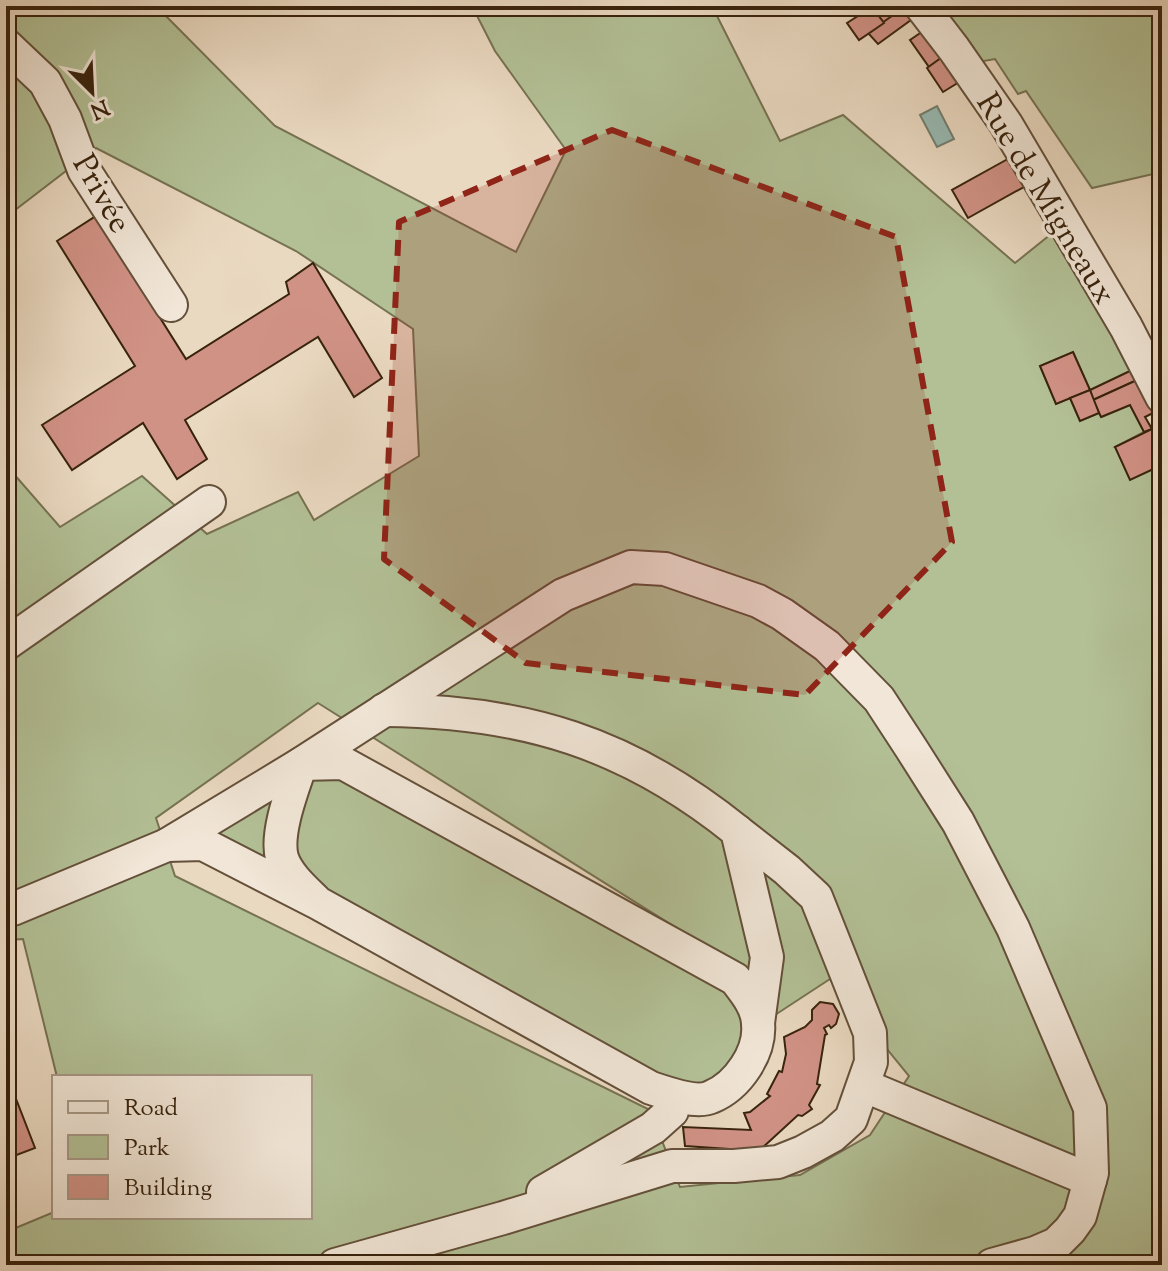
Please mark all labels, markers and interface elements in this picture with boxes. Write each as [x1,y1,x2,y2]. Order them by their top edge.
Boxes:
north arrow [52,52,132,132]
street label: Rue de Migneaux [963,85,1126,314]
text: N [84,89,113,126]
street label: Privée [59,147,141,242]
legend [52,1075,312,1219]
text: Road [124,1092,178,1126]
text: Park [124,1132,170,1166]
text: Building [124,1172,213,1206]

